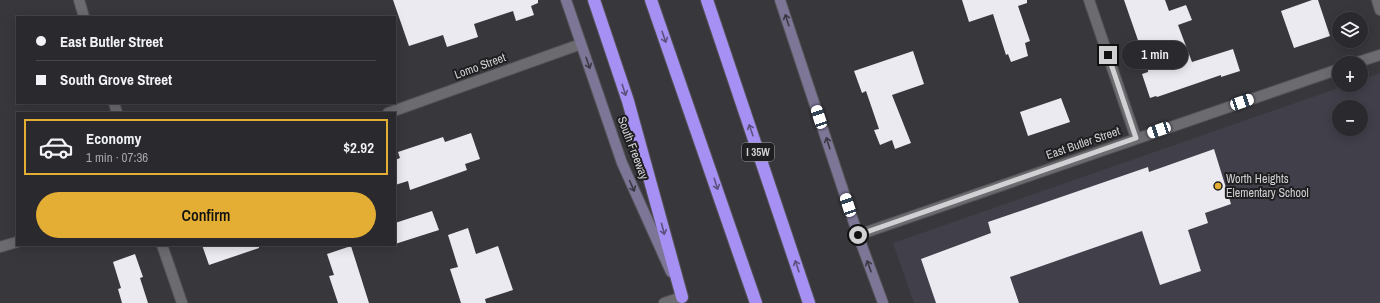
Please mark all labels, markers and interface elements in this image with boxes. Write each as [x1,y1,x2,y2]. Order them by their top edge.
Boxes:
map controls [1332,12,1368,136]
button: layers [1332,12,1368,48]
one-way arrow [783,13,790,26]
one-way arrow [661,30,669,42]
text: East Butler Street [60,31,163,52]
callout: 1 min [1122,41,1188,69]
route end [1099,46,1117,64]
text: 1 min [1141,46,1169,63]
street label: Lomo Street [452,49,508,83]
button: + [1332,56,1368,92]
one-way arrow [584,57,592,69]
text: South Grove Street [60,69,172,90]
one-way arrow [621,84,629,96]
car [1229,92,1255,112]
button: − [1332,100,1368,136]
car [810,104,828,130]
street label: South Freeway [614,114,652,182]
car [1146,120,1172,140]
street label: East Butler Street [1044,123,1122,163]
one-way arrow [746,124,754,136]
text: Economy [86,128,141,149]
icon: car [38,129,74,165]
text: $2.92 [343,137,374,158]
one-way arrow [824,137,831,150]
road number: I 35W [742,143,774,161]
text: 1 min · 07:36 [86,149,148,166]
place label: Worth Heights Elementary School [1226,171,1309,201]
one-way arrow [713,177,720,190]
one-way arrow [629,179,636,191]
marker: Worth Heights Elementary School [1213,181,1223,191]
button: Confirm [36,192,376,238]
car [839,192,857,218]
one-way arrow [660,222,667,235]
route start [849,226,867,244]
one-way arrow [792,260,800,272]
one-way arrow [865,261,873,273]

